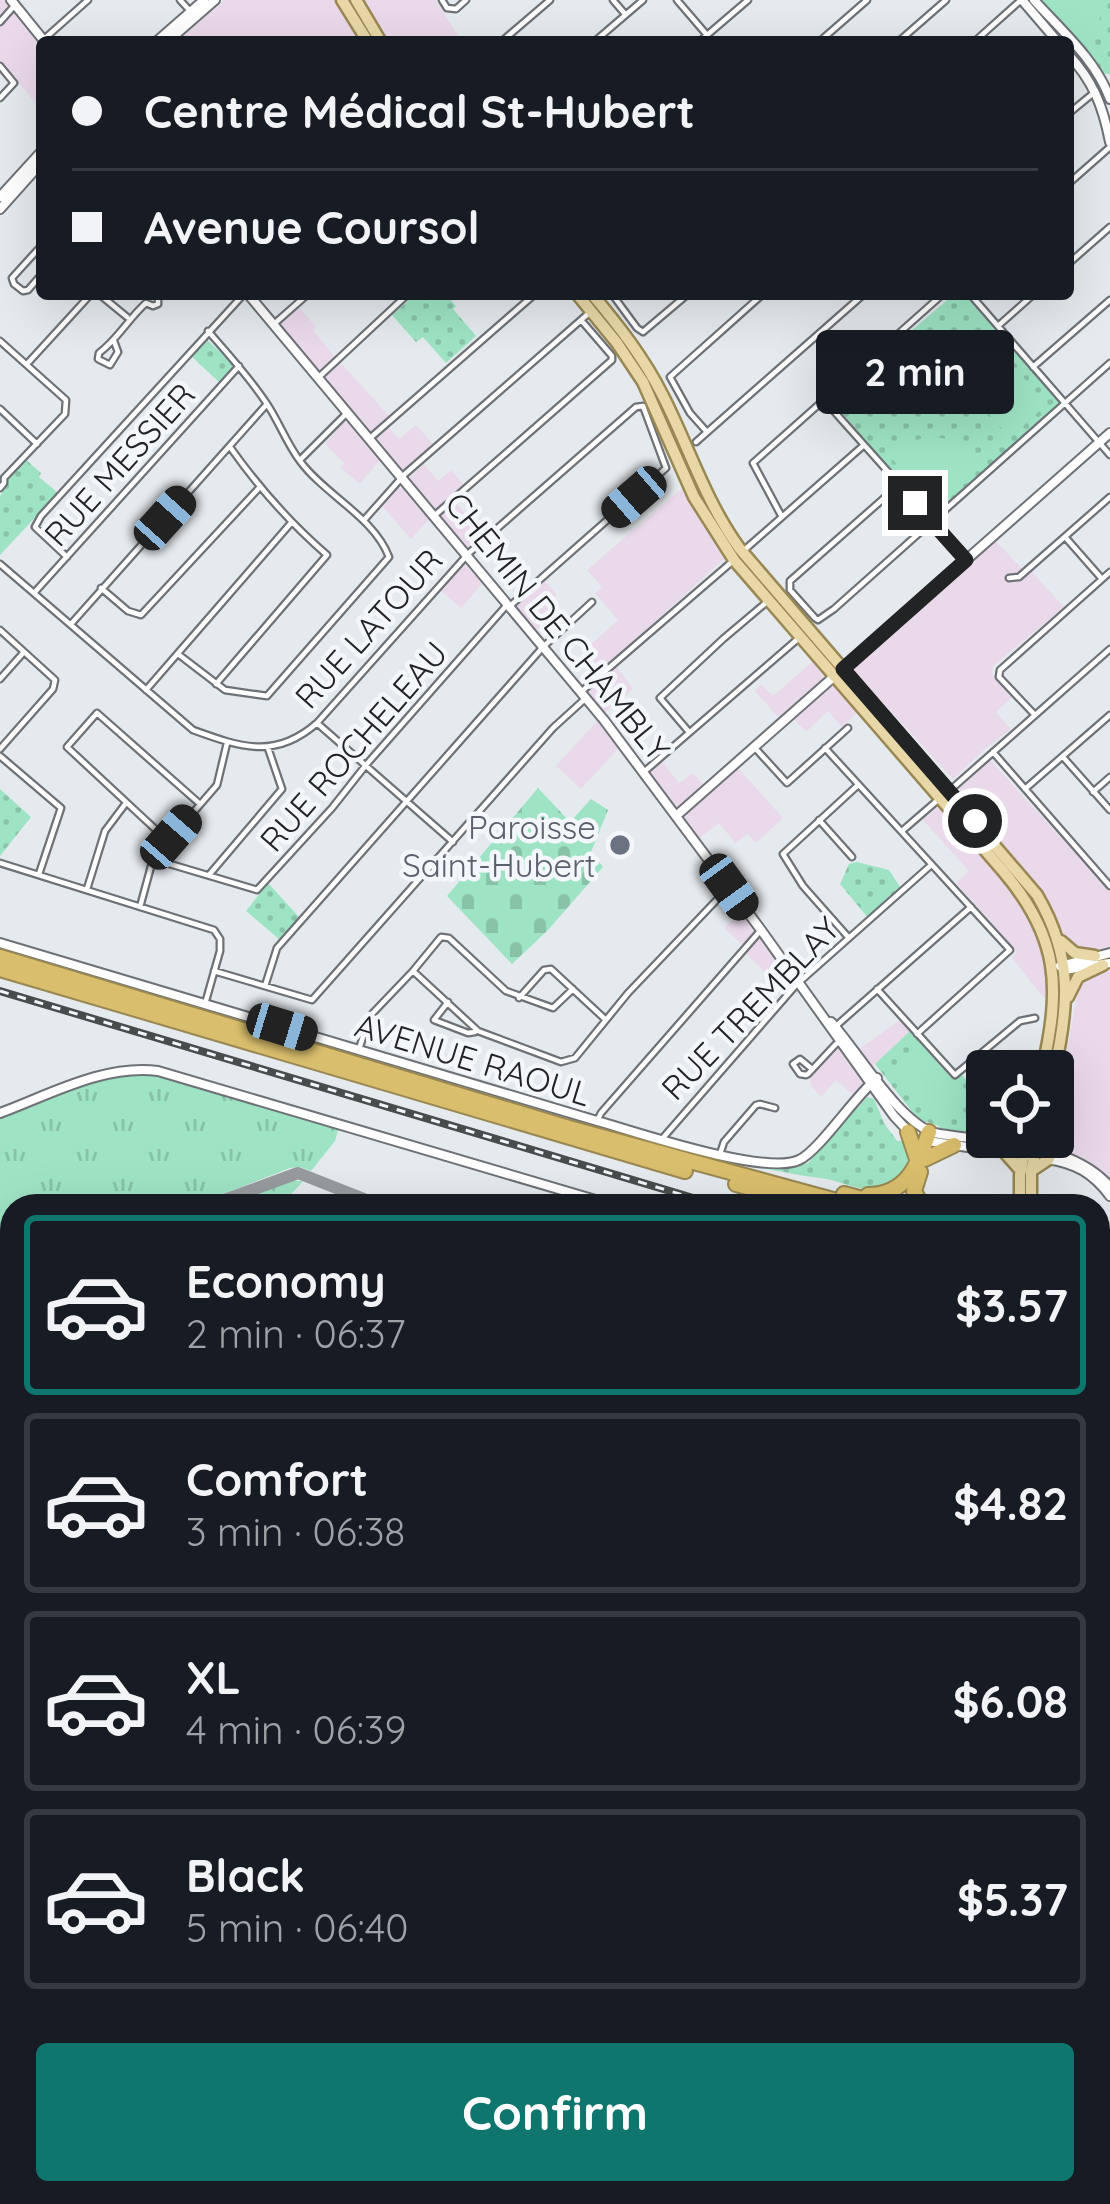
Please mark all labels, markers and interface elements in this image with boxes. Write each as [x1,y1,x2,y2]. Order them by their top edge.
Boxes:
text: Centre Médical St-Hubert [144,83,695,139]
text: Avenue Coursol [144,199,480,255]
callout: 2 min [816,329,1014,413]
text: 2 min [864,347,966,396]
street label: RUE MESSIER [35,374,203,554]
car [595,460,673,534]
route end [888,476,942,530]
car [128,479,202,557]
street label: CHEMIN DE CHAMBLY [437,483,679,769]
street label: RUE LATOUR [286,540,450,716]
street label: RUE ROCHELEAU [251,632,455,860]
route start [948,794,1002,848]
car [134,798,208,876]
place label: Paroisse Saint-Hubert [402,806,596,885]
marker: Paroisse Saint-Hubert [607,832,633,858]
car [693,847,765,927]
street label: RUE TREMBLAY [652,908,848,1108]
car [242,999,322,1055]
street label: AVENUE RAOUL [350,1004,596,1114]
map controls [966,1050,1074,1158]
button: locate [966,1050,1074,1158]
icon: car [42,1251,150,1359]
text: Economy [186,1253,386,1309]
text: $3.57 [955,1277,1068,1333]
text: 2 min · 06:37 [186,1309,406,1358]
icon: car [42,1449,150,1557]
text: Comfort [186,1451,368,1507]
text: $4.82 [953,1475,1068,1531]
text: 3 min · 06:38 [186,1507,405,1556]
icon: car [42,1647,150,1755]
text: XL [186,1649,241,1705]
text: $6.08 [953,1673,1068,1729]
text: 4 min · 06:39 [186,1705,406,1754]
icon: car [42,1845,150,1953]
text: Black [186,1847,305,1903]
text: $5.37 [957,1871,1068,1927]
text: 5 min · 06:40 [186,1903,409,1952]
button: Confirm [36,2043,1074,2181]

